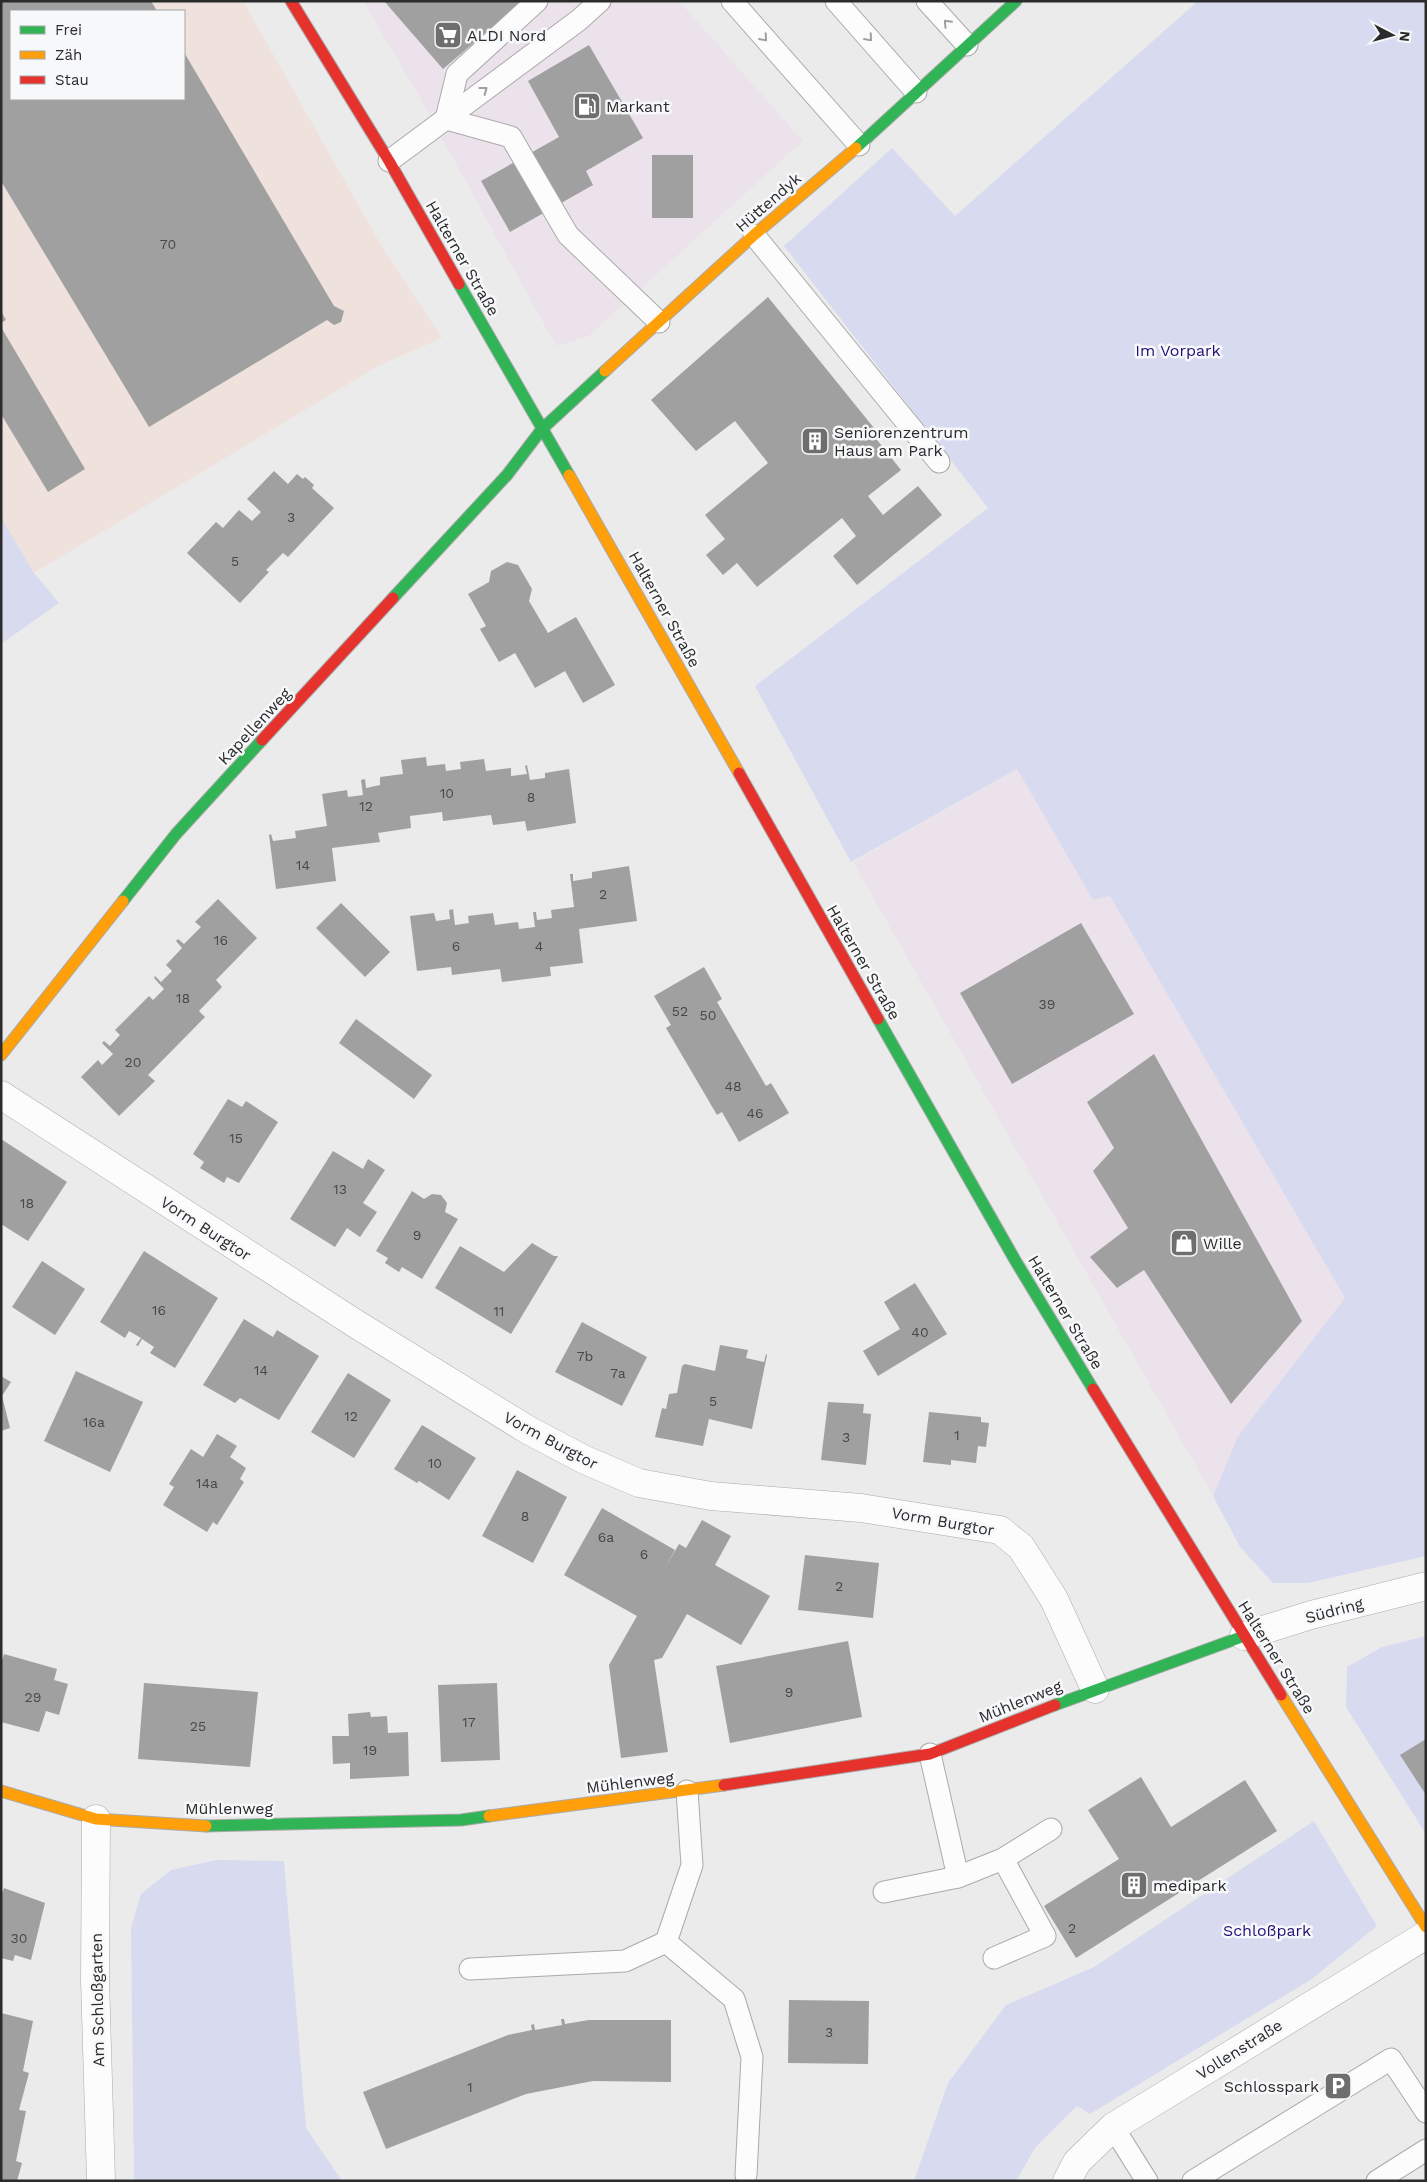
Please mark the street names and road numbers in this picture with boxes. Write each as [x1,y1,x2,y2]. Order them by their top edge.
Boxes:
street label: Hüttendyk [732,169,805,236]
street label: Halterner Straße [422,197,503,319]
street label: Halterner Straße [625,548,704,671]
street label: Kapellenweg [214,684,295,769]
street label: Halterner Straße [823,901,904,1023]
street label: Vorm Burgtor [157,1192,255,1265]
street label: Halterner Straße [1024,1252,1107,1373]
street label: Vorm Burgtor [500,1408,602,1474]
street label: Vorm Burgtor [890,1503,996,1540]
street label: Südring [1303,1594,1366,1627]
street label: Halterner Straße [1234,1597,1319,1717]
street label: Mühlenweg [976,1676,1065,1727]
street label: Mühlenweg [585,1768,675,1797]
street label: Mühlenweg [185,1799,274,1818]
street label: Am Schloßgarten [87,1933,108,2067]
street label: Vollenstraße [1193,2015,1286,2083]

